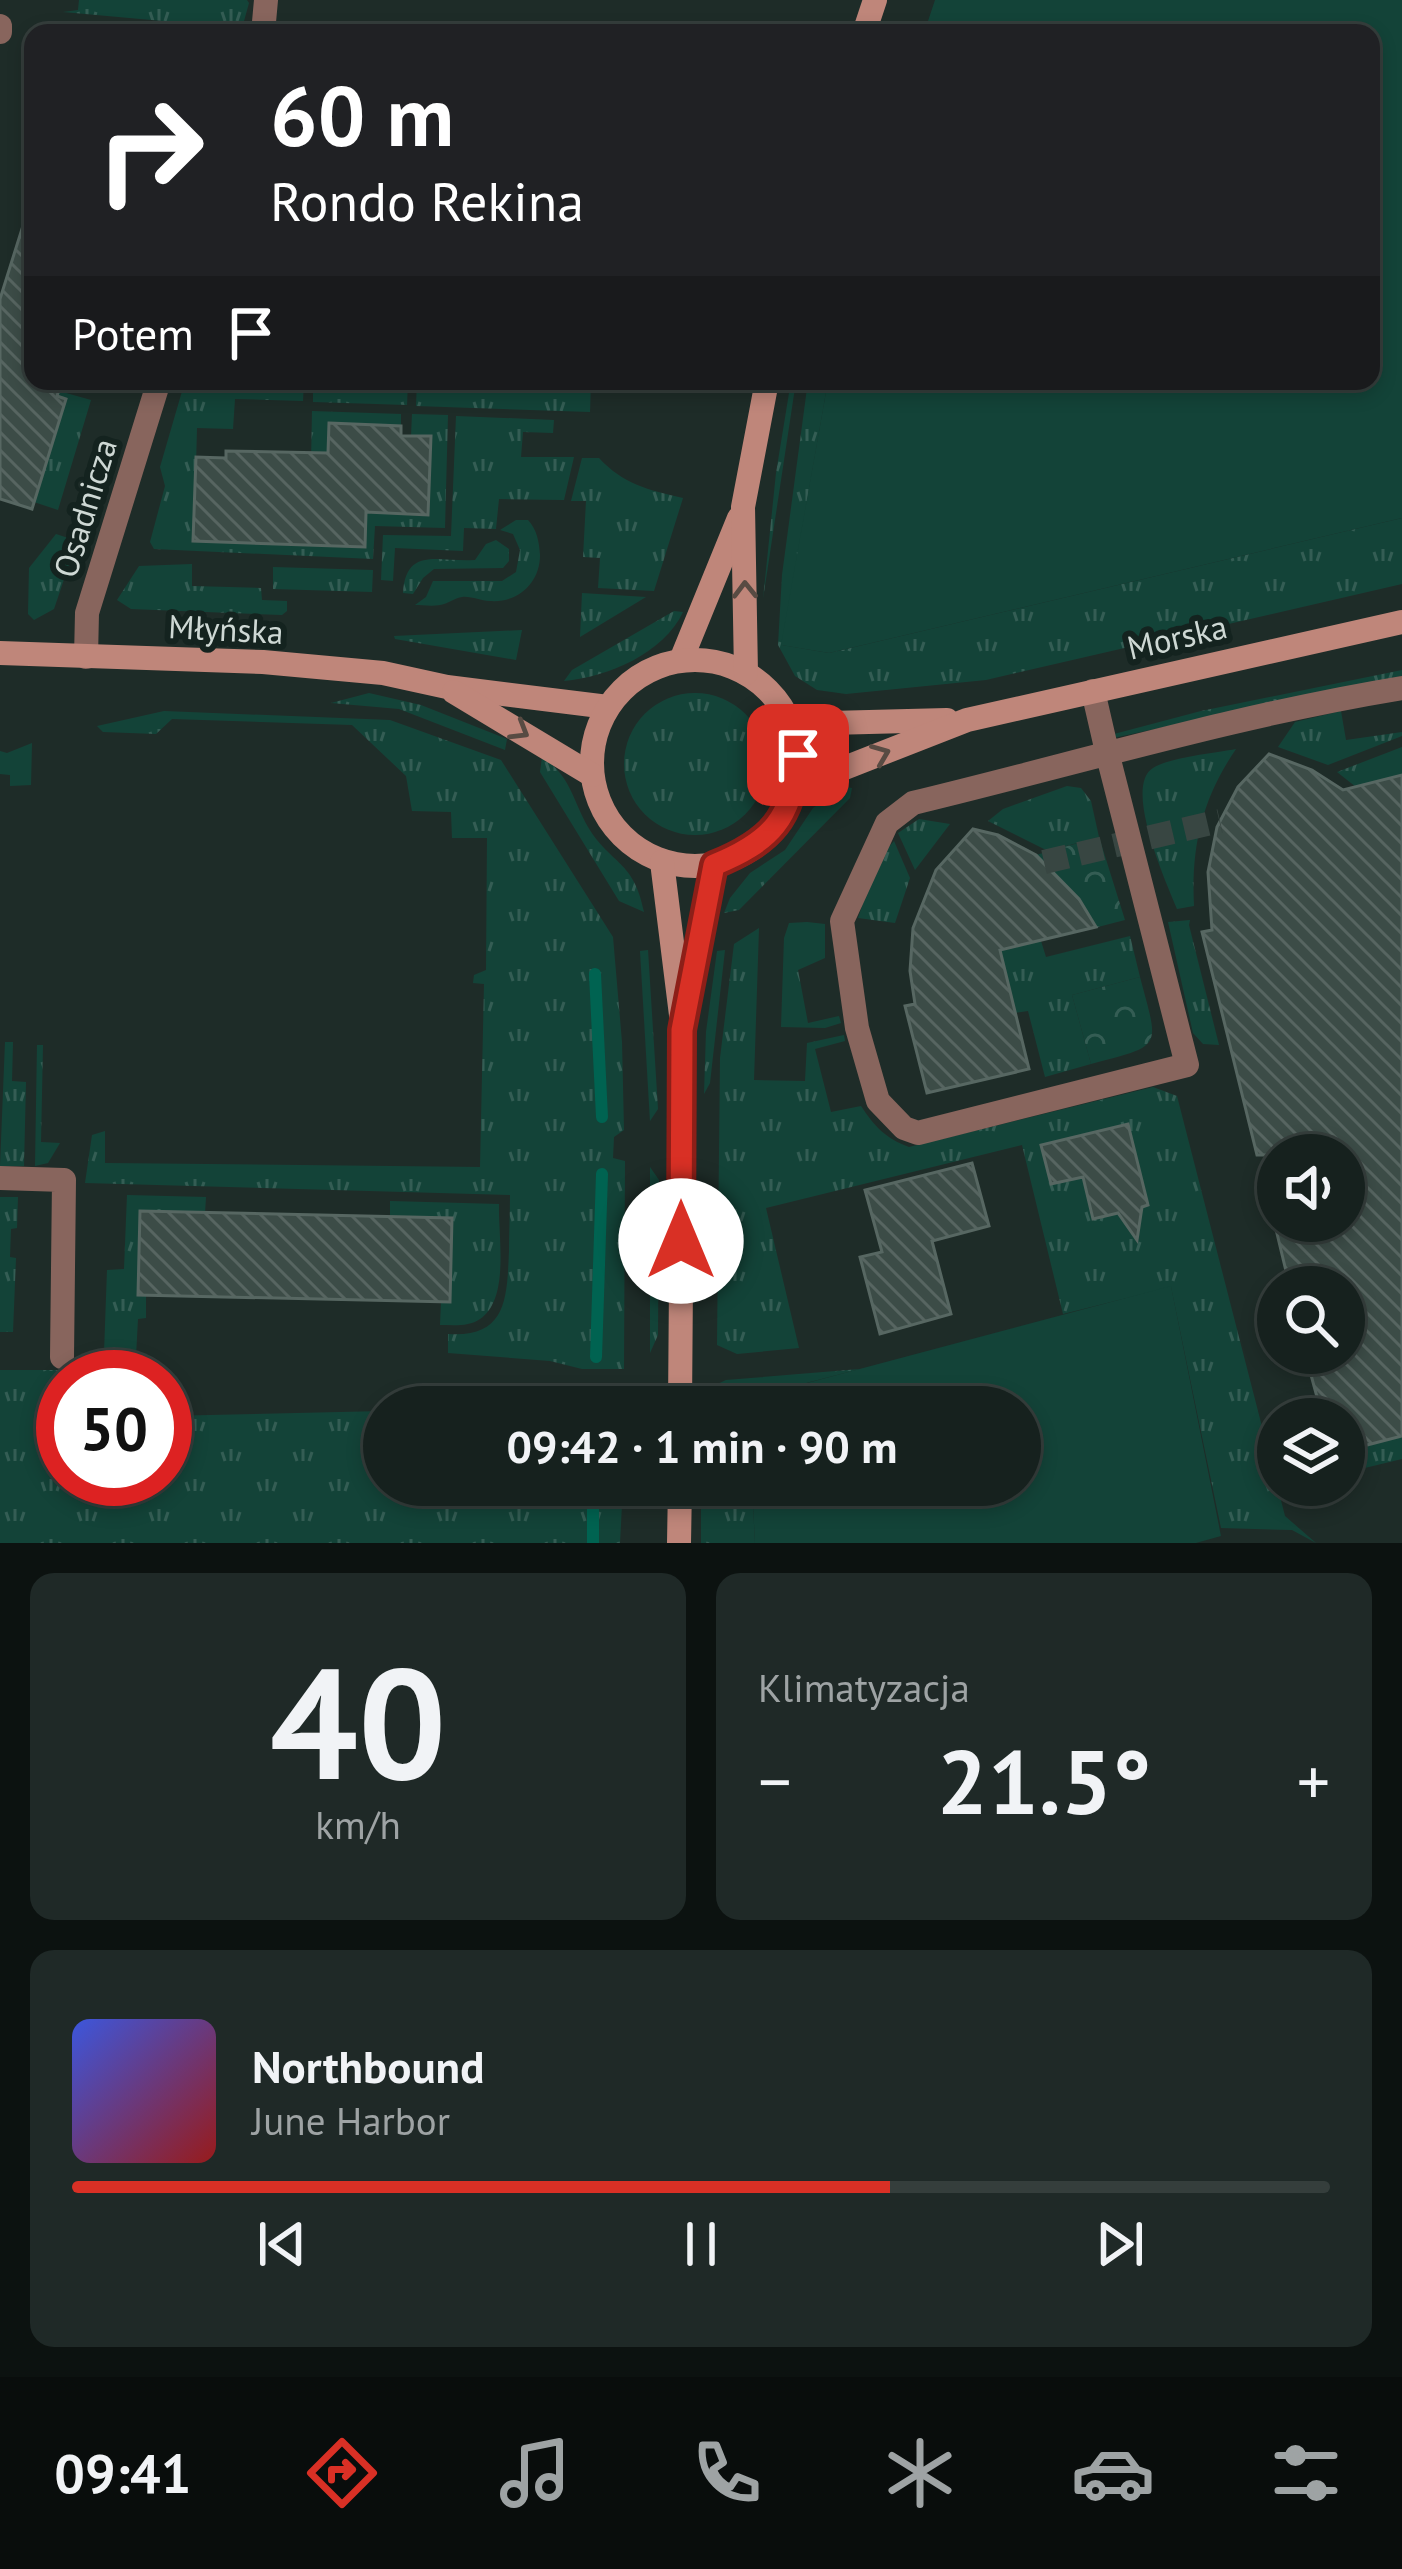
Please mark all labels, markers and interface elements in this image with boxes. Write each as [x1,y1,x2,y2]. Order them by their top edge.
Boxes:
text: 60 m [270,60,454,169]
icon: right [72,72,228,228]
text: Rondo Rekina [270,166,584,236]
icon: arrive [218,300,284,366]
text: Potem [72,304,194,362]
street label: Osadnicza [43,433,126,583]
one-way arrow [732,580,758,599]
street label: Młyńska [167,604,285,653]
street label: Morska [1123,604,1231,669]
pin [747,704,849,806]
one-way arrow [507,717,529,739]
icon: arrive [765,722,831,788]
one-way arrow [870,744,891,768]
map controls [1257,1134,1365,1506]
button: sound [1257,1134,1365,1242]
position arrow [618,1178,744,1304]
button: search [1257,1266,1365,1374]
speed limit sign: 50 [36,1350,192,1506]
button: layers [1257,1398,1365,1506]
text: 09:42 · 1 min · 90 m [507,1417,897,1475]
text: 40 [270,1620,446,1822]
text: Klimatyzacja [758,1662,970,1713]
text: 21.5° [937,1722,1151,1839]
text: − [758,1738,791,1823]
text: + [1297,1738,1330,1823]
text: km/h [315,1799,401,1850]
text: Northbound [252,2037,484,2095]
text: June Harbor [252,2095,450,2146]
icon: previous [249,2211,315,2277]
icon: pause [668,2211,734,2277]
icon: next [1087,2211,1153,2277]
icon: directions [300,2431,384,2515]
icon: music [493,2431,577,2515]
icon: phone [685,2431,769,2515]
icon: climate [878,2431,962,2515]
icon: car [1071,2431,1155,2515]
icon: filters [1264,2431,1348,2515]
text: 09:41 [54,2438,191,2508]

